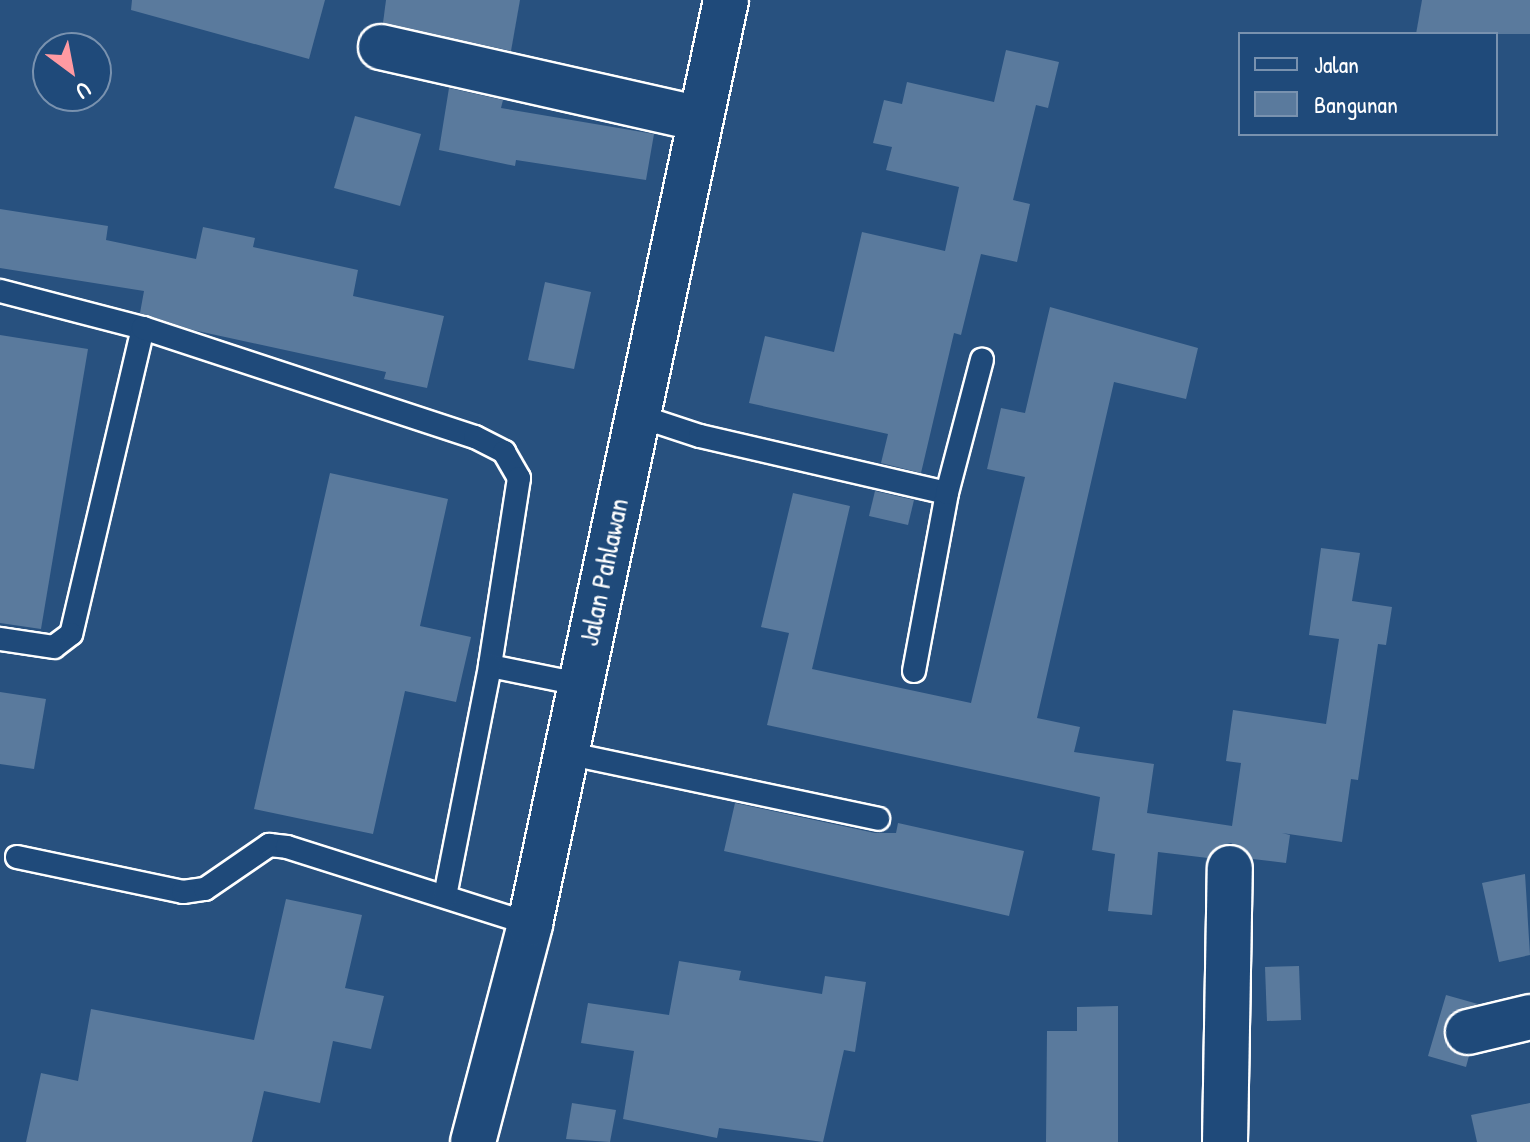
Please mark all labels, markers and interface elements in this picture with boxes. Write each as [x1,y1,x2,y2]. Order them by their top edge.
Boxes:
north arrow [32,32,112,112]
legend [1238,32,1498,136]
text: Jalan [1314,48,1359,80]
text: U [71,75,97,107]
text: Bangunan [1314,88,1398,120]
street label: Jalan Pahlawan [571,495,635,649]

